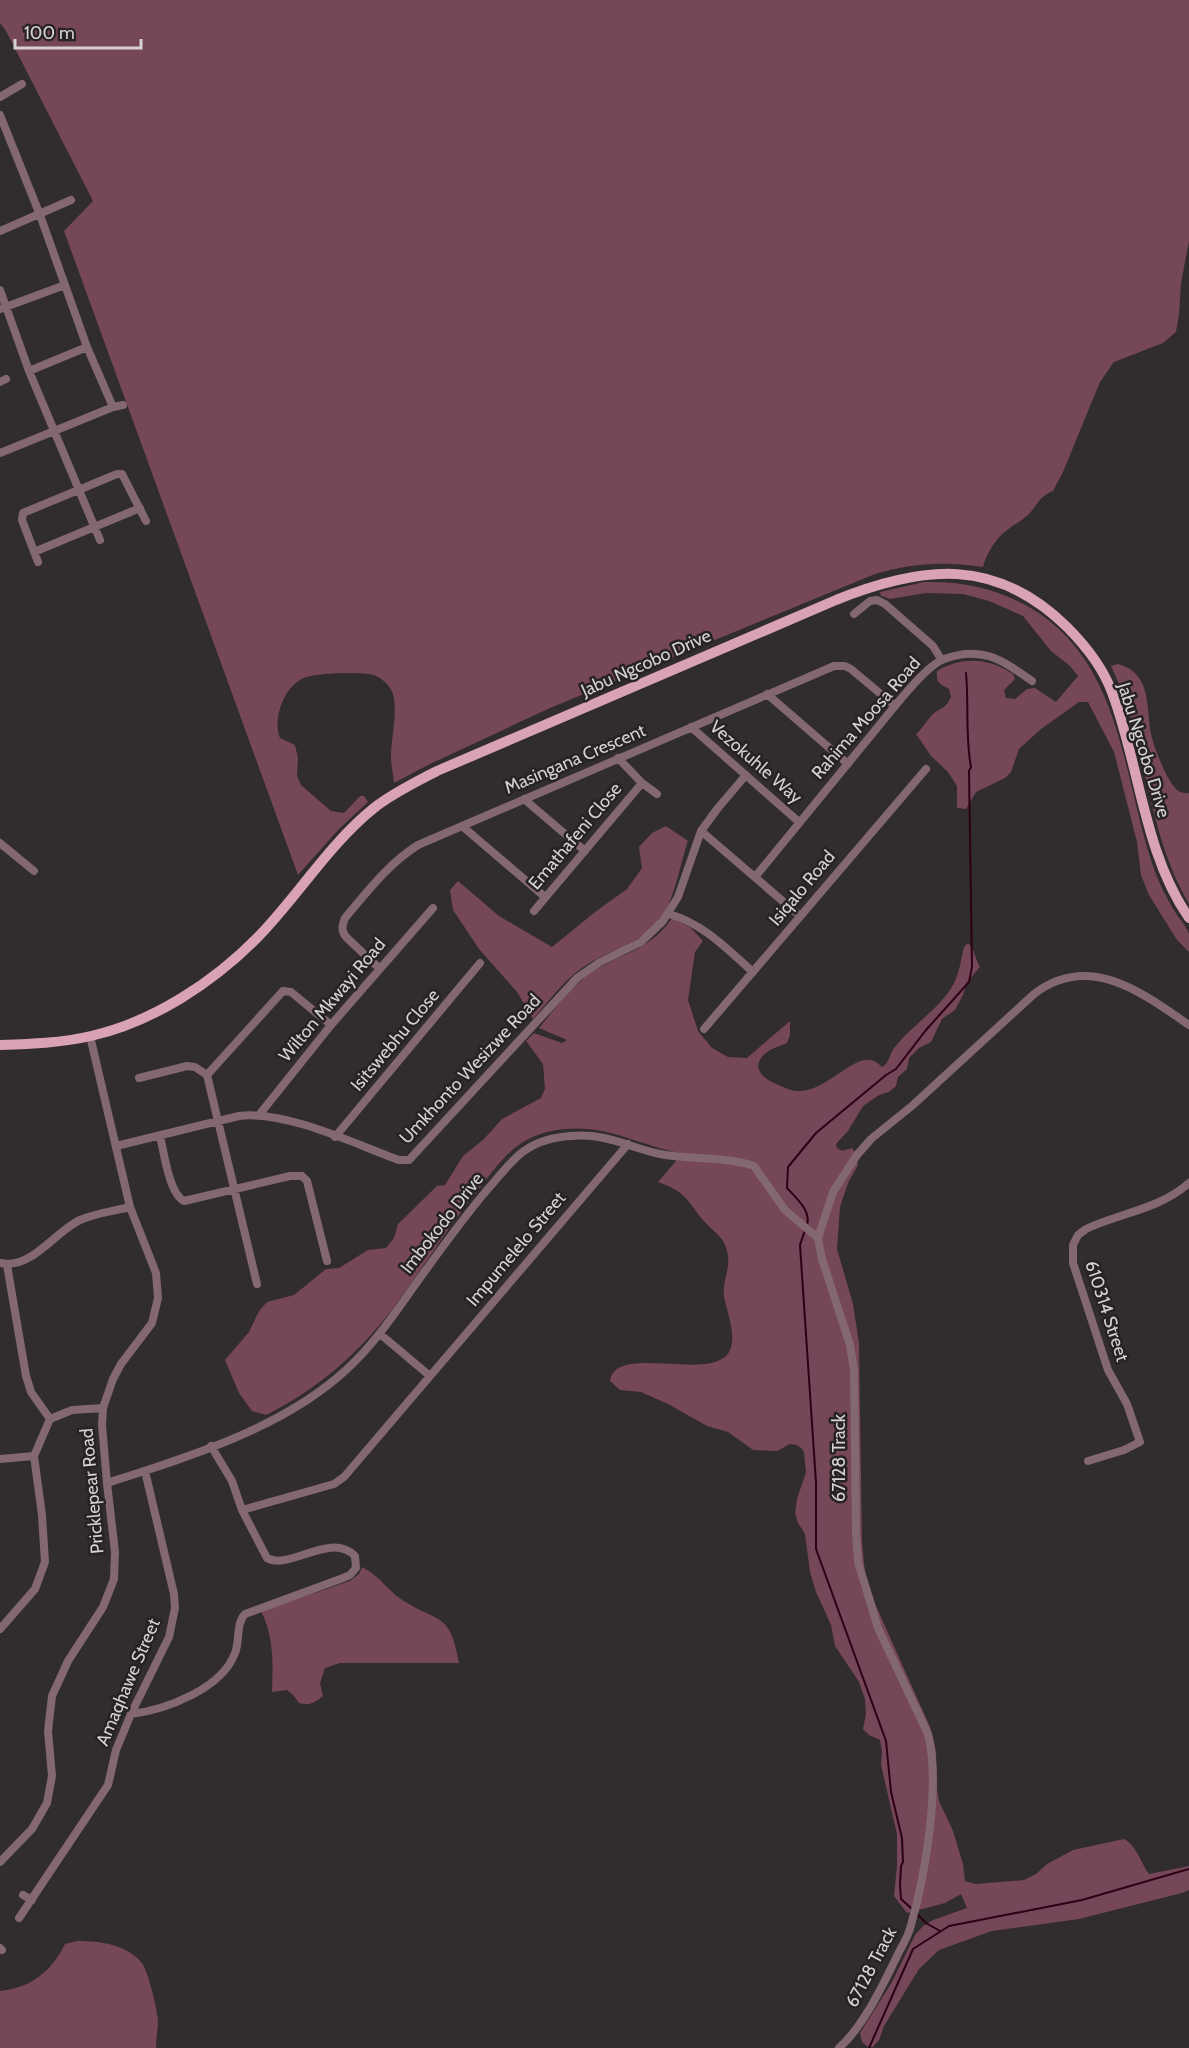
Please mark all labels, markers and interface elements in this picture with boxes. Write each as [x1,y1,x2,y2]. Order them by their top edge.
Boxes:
scale bar [15,12,141,50]
text: 100 m [24,22,75,44]
street label: Jabu Ngcobo Drive [577,624,714,702]
street label: Rahima Moosa Road [807,652,925,784]
street label: Jabu Ngcobo Drive [1113,679,1175,820]
street label: Vezokuhle Way [705,716,807,808]
street label: Masingana Crescent [501,719,649,799]
street label: Emathafeni Close [524,778,626,894]
street label: Isiqalo Road [764,846,840,930]
street label: Wilton Mkwayi Road [274,934,390,1066]
street label: Isitswebhu Close [346,985,444,1095]
street label: Umkhonto Wesizwe Road [395,990,545,1148]
street label: Imbokodo Drive [396,1168,488,1278]
street label: Impumelelo Street [462,1187,570,1311]
street label: 610314 Street [1080,1258,1134,1364]
street label: 67128 Track [828,1413,850,1502]
street label: Pricklepear Road [76,1427,108,1555]
street label: Amaqhawe Street [91,1615,165,1749]
street label: 67128 Track [841,1922,902,2011]

